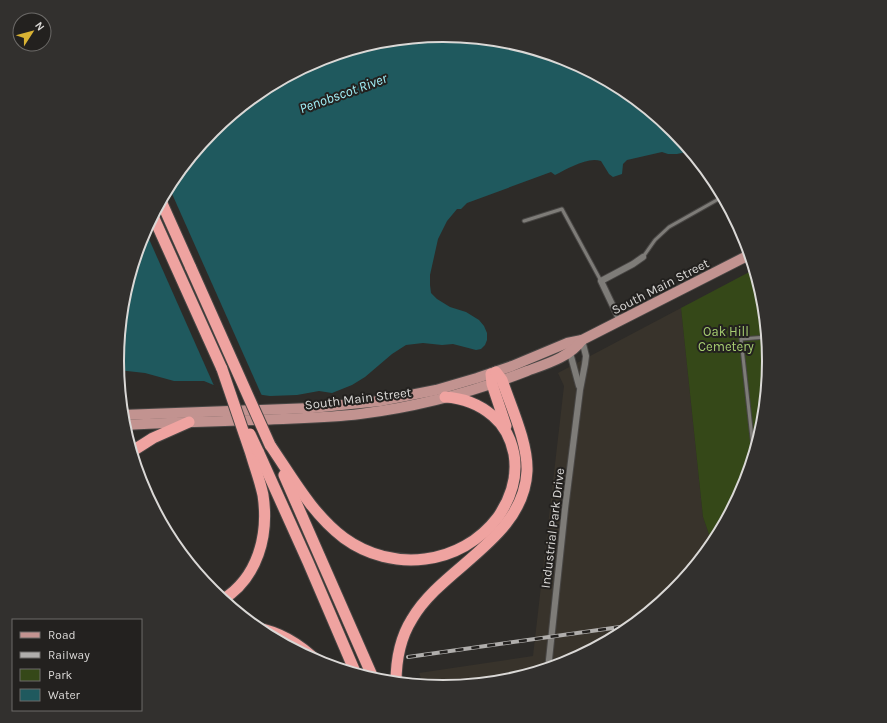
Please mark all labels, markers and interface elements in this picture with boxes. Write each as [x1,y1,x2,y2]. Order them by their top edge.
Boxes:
north arrow [12,12,52,52]
text: N [32,19,47,33]
water label: Penobscot River [297,69,390,117]
street label: South Main Street [609,255,712,317]
park label: Oak Hill Cemetery [698,324,754,354]
street label: South Main Street [304,385,412,412]
street label: Industrial Park Drive [538,467,567,589]
legend [12,619,142,711]
text: Road [48,628,76,642]
text: Railway [48,648,90,662]
text: Park [48,668,73,682]
text: Water [48,688,81,702]

